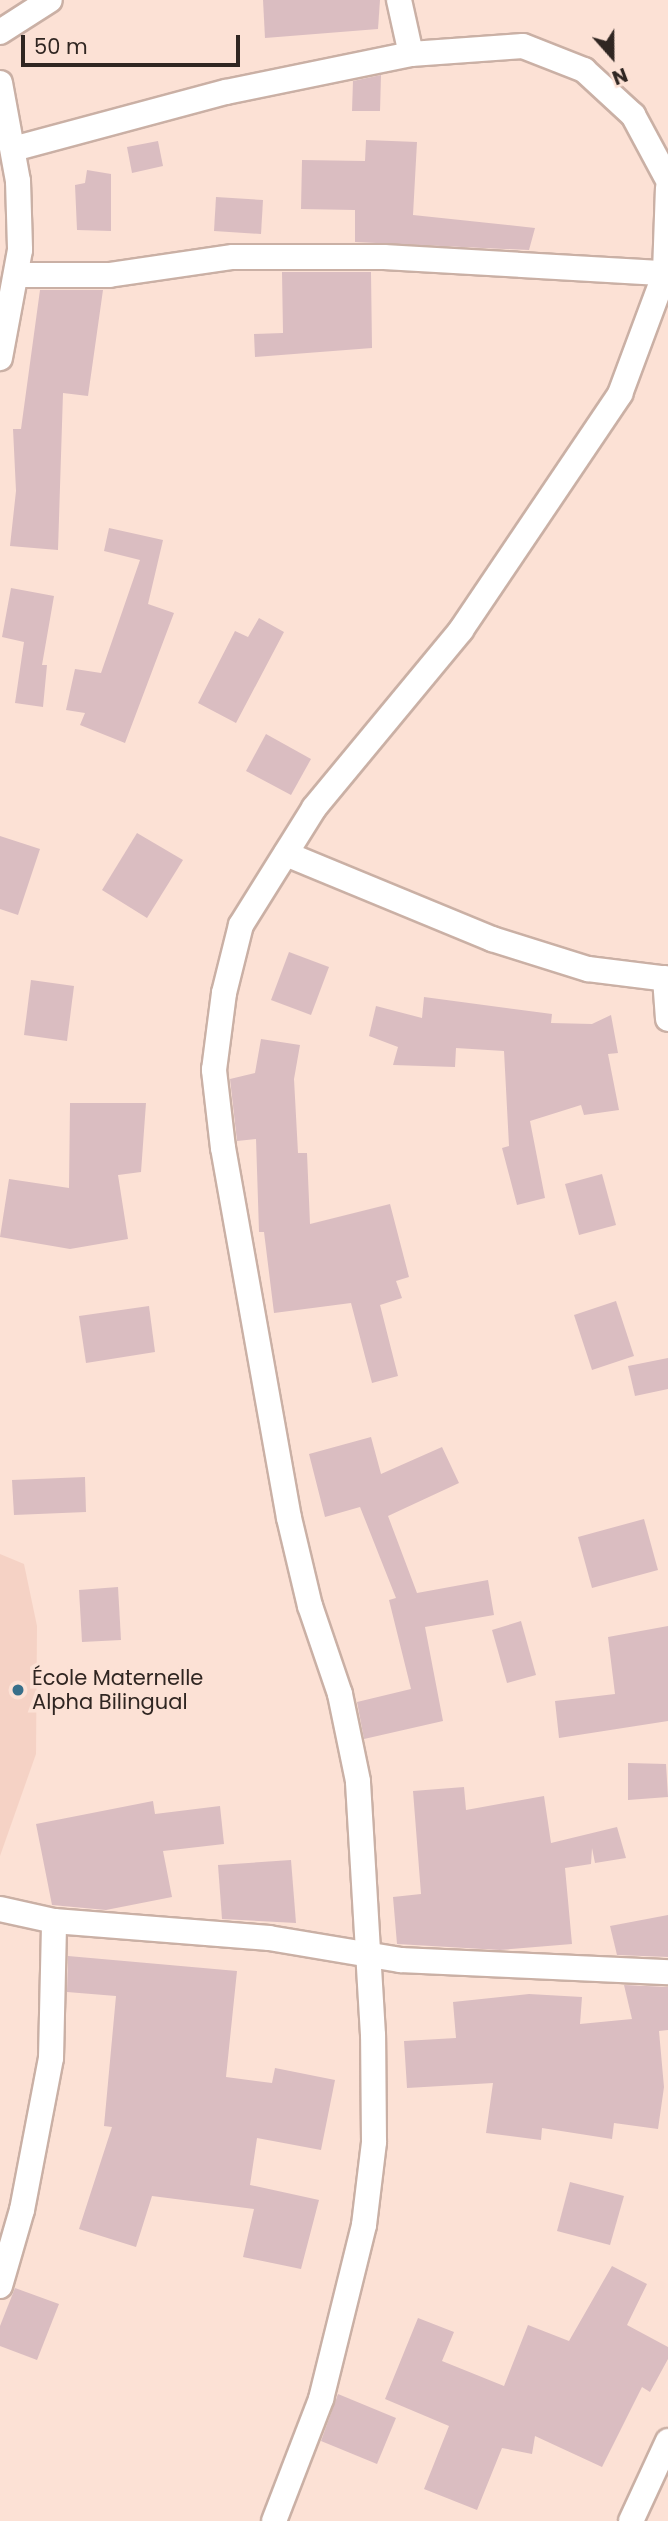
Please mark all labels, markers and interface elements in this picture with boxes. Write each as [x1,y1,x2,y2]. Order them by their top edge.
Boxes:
scale bar [24,21,243,65]
north arrow [577,21,647,91]
text: 50 m [34,32,88,61]
text: N [608,61,631,91]
place label: École Maternelle Alpha Bilingual [32,1665,203,1715]
marker: École Maternelle Alpha Bilingual [10,1682,26,1698]

